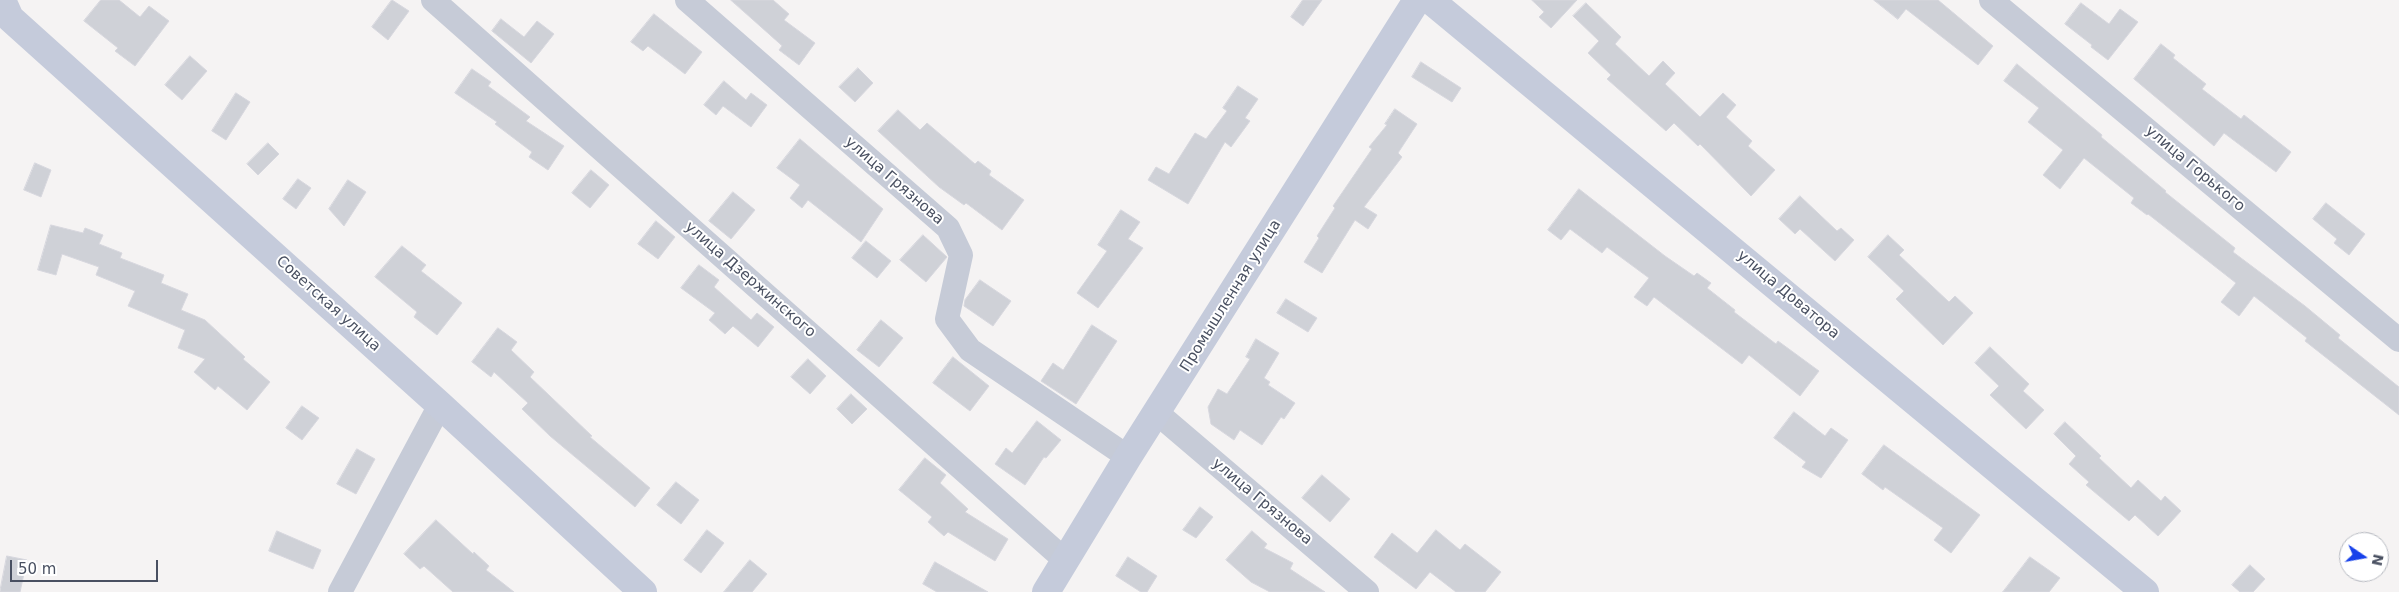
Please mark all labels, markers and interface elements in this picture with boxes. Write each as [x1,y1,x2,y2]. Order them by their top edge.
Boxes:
street label: улица Горького [2142,122,2248,216]
street label: улица Грязнова [841,133,947,229]
street label: Промышленная улица [1177,217,1285,375]
street label: улица Дзержинского [681,218,819,342]
street label: улица Доватора [1733,247,1843,343]
street label: Советская улица [272,252,384,356]
street label: улица Грязнова [1208,455,1316,549]
north arrow [2339,532,2389,582]
scale bar [12,550,160,582]
text: N [2369,553,2387,567]
text: 50 m [18,560,56,578]

